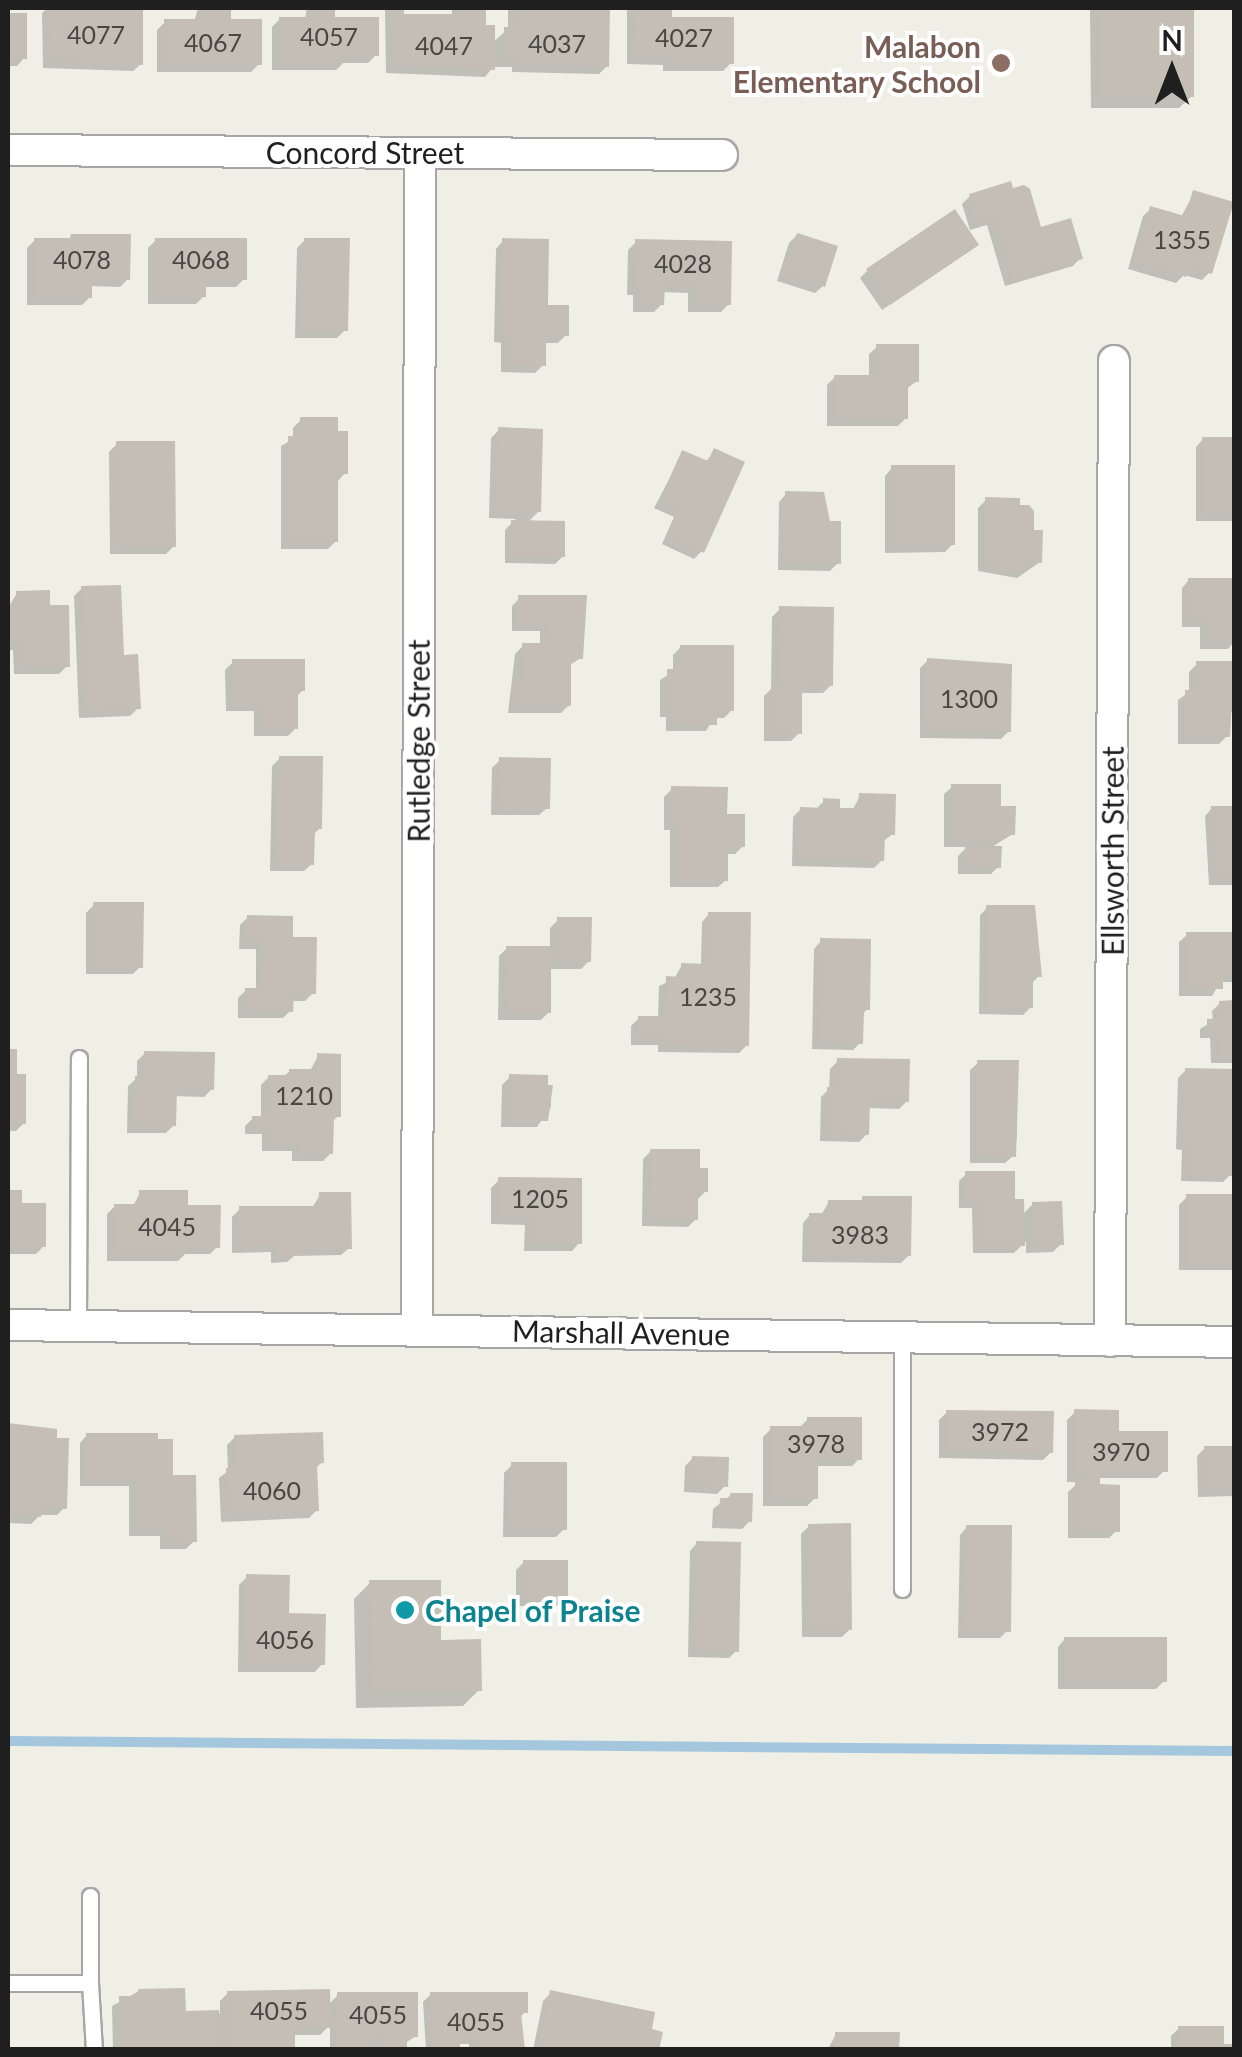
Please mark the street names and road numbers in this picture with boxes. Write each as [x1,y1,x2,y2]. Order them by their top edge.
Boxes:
street label: Concord Street [266,134,464,170]
street label: Rutledge Street [400,639,436,843]
street label: Ellsworth Street [1094,746,1130,956]
street label: Marshall Avenue [511,1312,731,1352]

